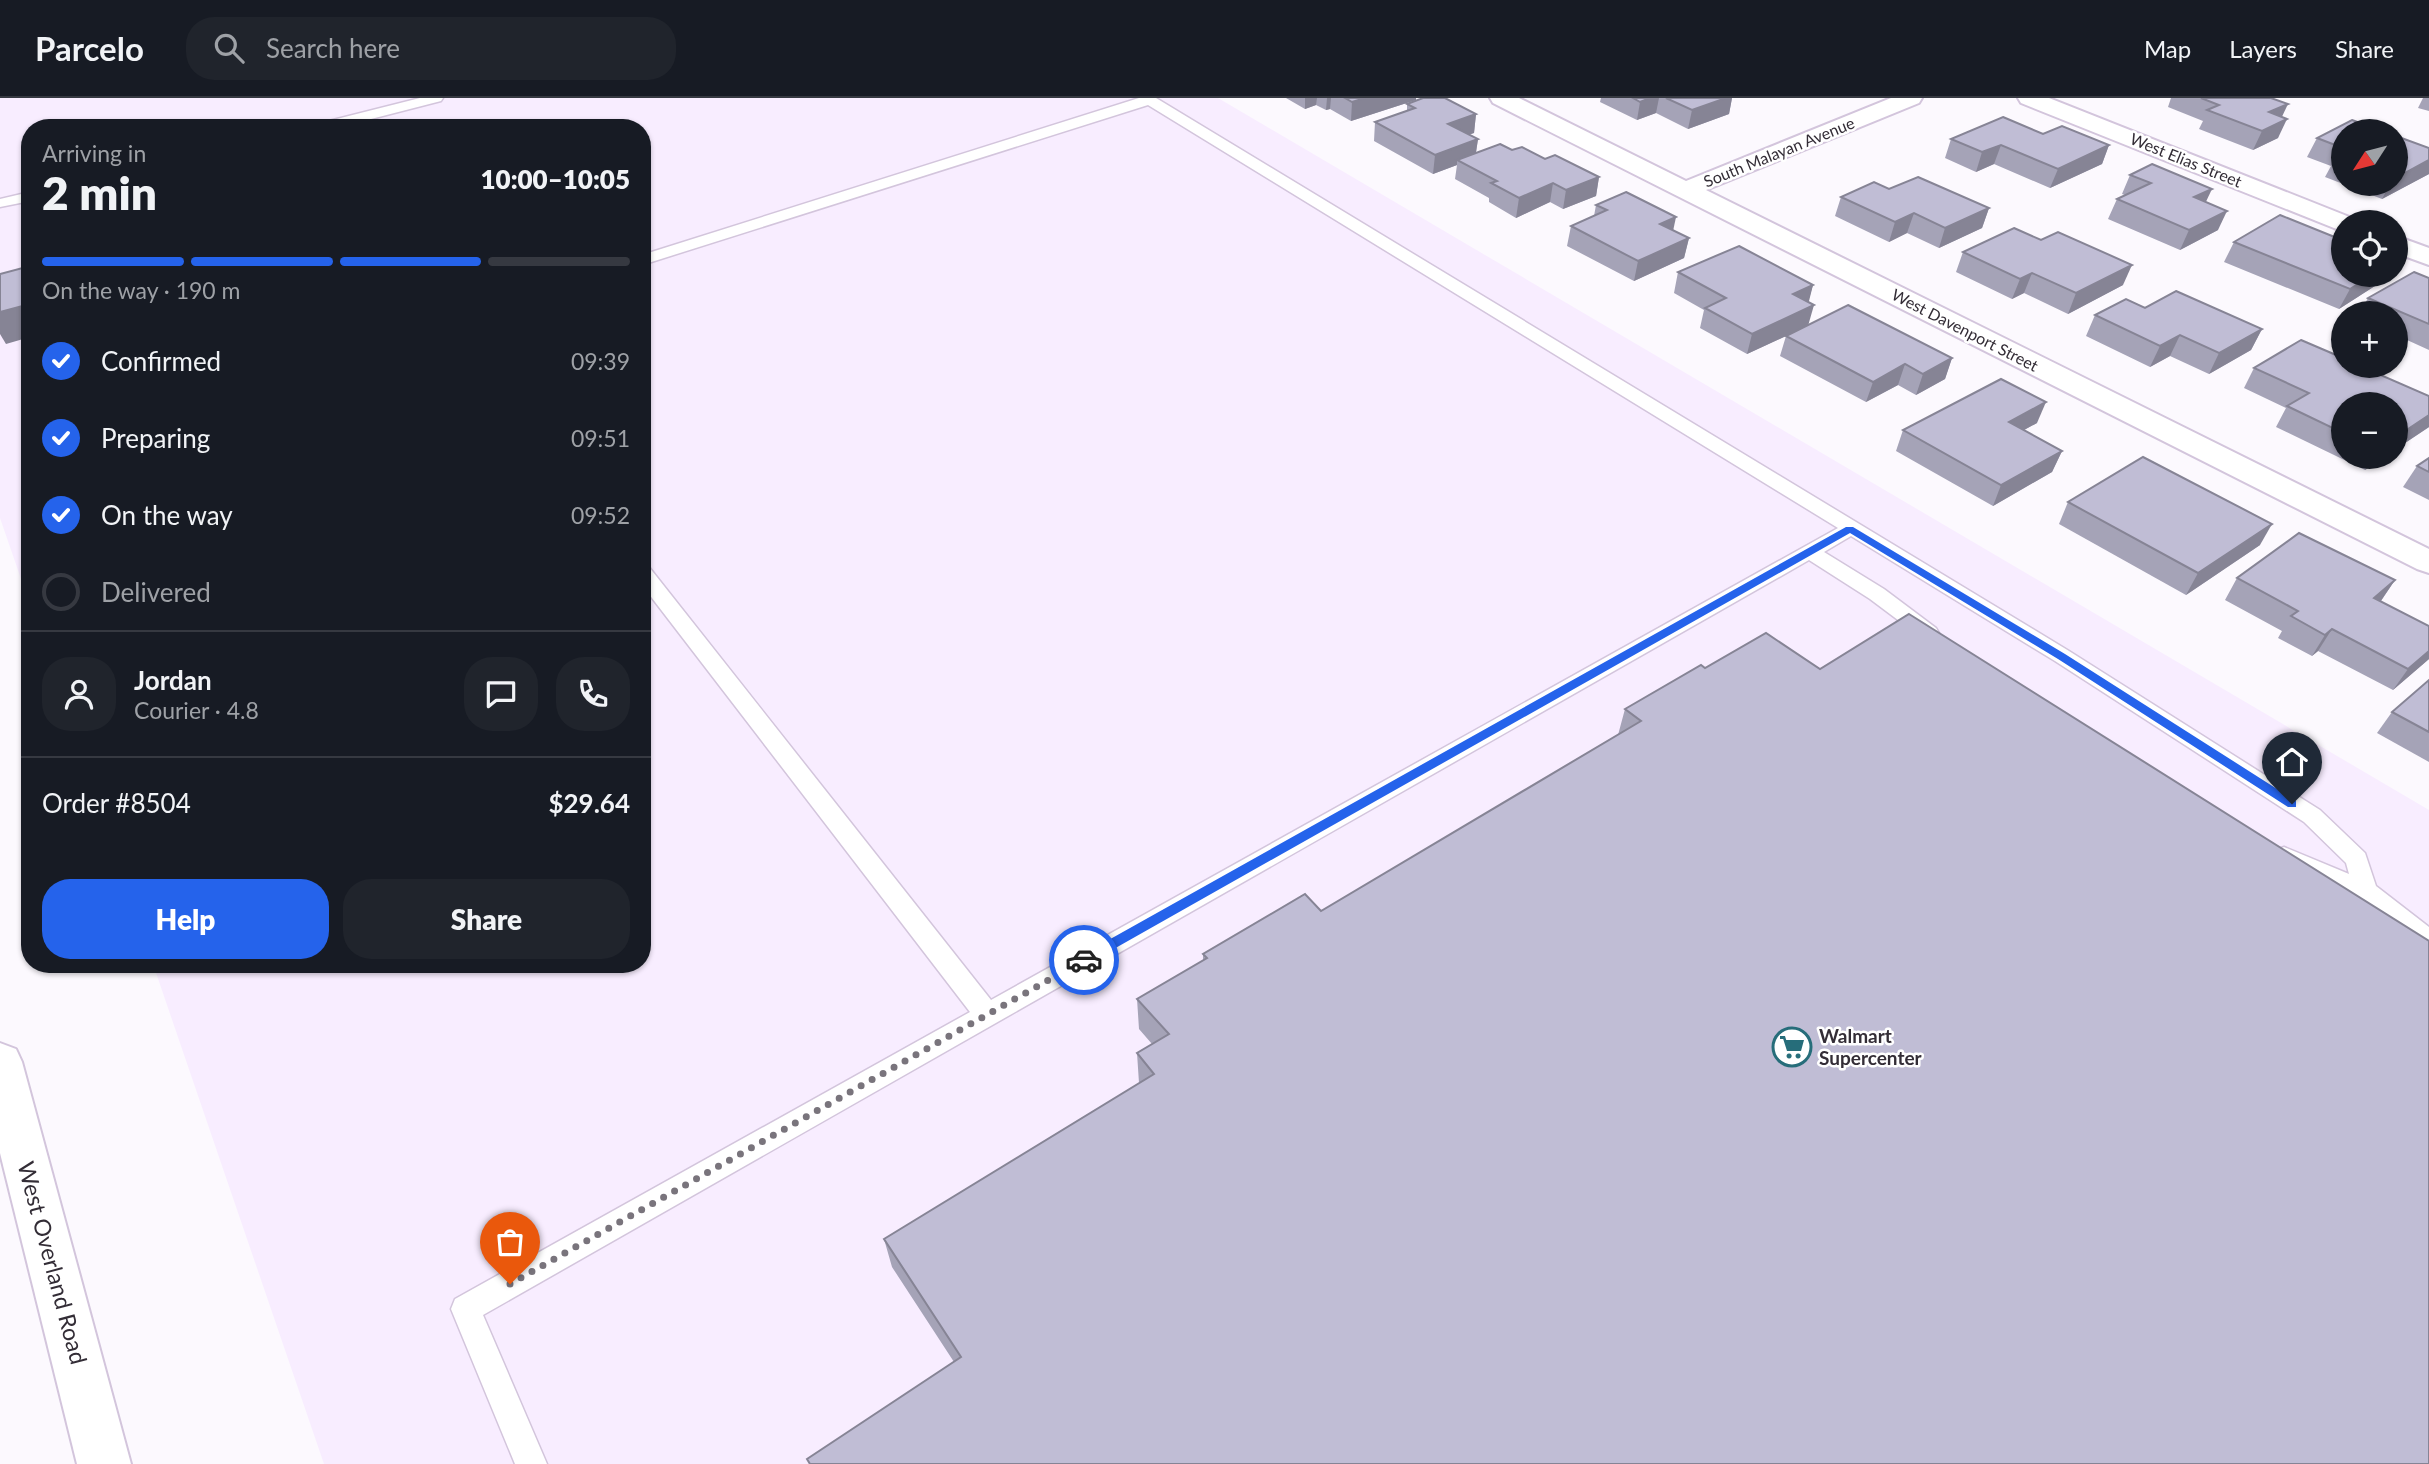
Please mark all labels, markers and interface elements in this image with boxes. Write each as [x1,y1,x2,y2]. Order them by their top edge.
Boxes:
search box [186,17,676,80]
text: Parcelo [35,28,144,68]
icon: search [210,29,248,67]
text: Search here [266,32,400,64]
text: Map [2144,34,2191,63]
text: Layers [2229,34,2297,63]
text: Share [2335,34,2394,63]
street label: South Malayan Avenue [1701,113,1857,190]
north arrow [2331,119,2408,196]
map controls [2331,119,2408,469]
street label: West Elias Street [2128,128,2245,191]
text: Arriving in [42,139,146,167]
text: 10:00–10:05 [480,163,630,195]
text: 2 min [42,165,157,220]
button: locate [2331,210,2408,287]
text: On the way · 190 m [42,276,241,304]
street label: West Davenport Street [1889,284,2042,375]
button: + [2331,301,2408,378]
icon: check [42,342,80,380]
text: Confirmed [101,345,221,377]
text: 09:39 [571,347,630,375]
button: − [2331,392,2408,469]
icon: check [42,419,80,457]
text: Preparing [101,422,210,454]
text: 09:51 [571,424,630,452]
icon: check [42,496,80,534]
text: On the way [101,499,233,531]
text: 09:52 [571,501,630,529]
text: Delivered [101,576,211,608]
button: person [42,657,116,731]
button: chat [464,657,538,731]
button: phone [556,657,630,731]
text: Jordan [134,664,212,696]
text: Courier · 4.8 [134,696,259,724]
pin [2262,732,2322,804]
icon: home [2273,743,2311,781]
text: Order #8504 [42,787,191,819]
text: $29.64 [548,787,630,819]
button: Help [42,879,329,959]
button: Share [343,879,630,959]
courier [1049,925,1119,995]
icon: car [1065,941,1103,979]
place label: Walmart Supercenter [1819,1024,1923,1069]
supermarket icon: Walmart Supercenter [1771,1026,1813,1068]
street label: West Overland Road [12,1158,93,1367]
pin [480,1212,540,1284]
icon: bag [491,1223,529,1261]

